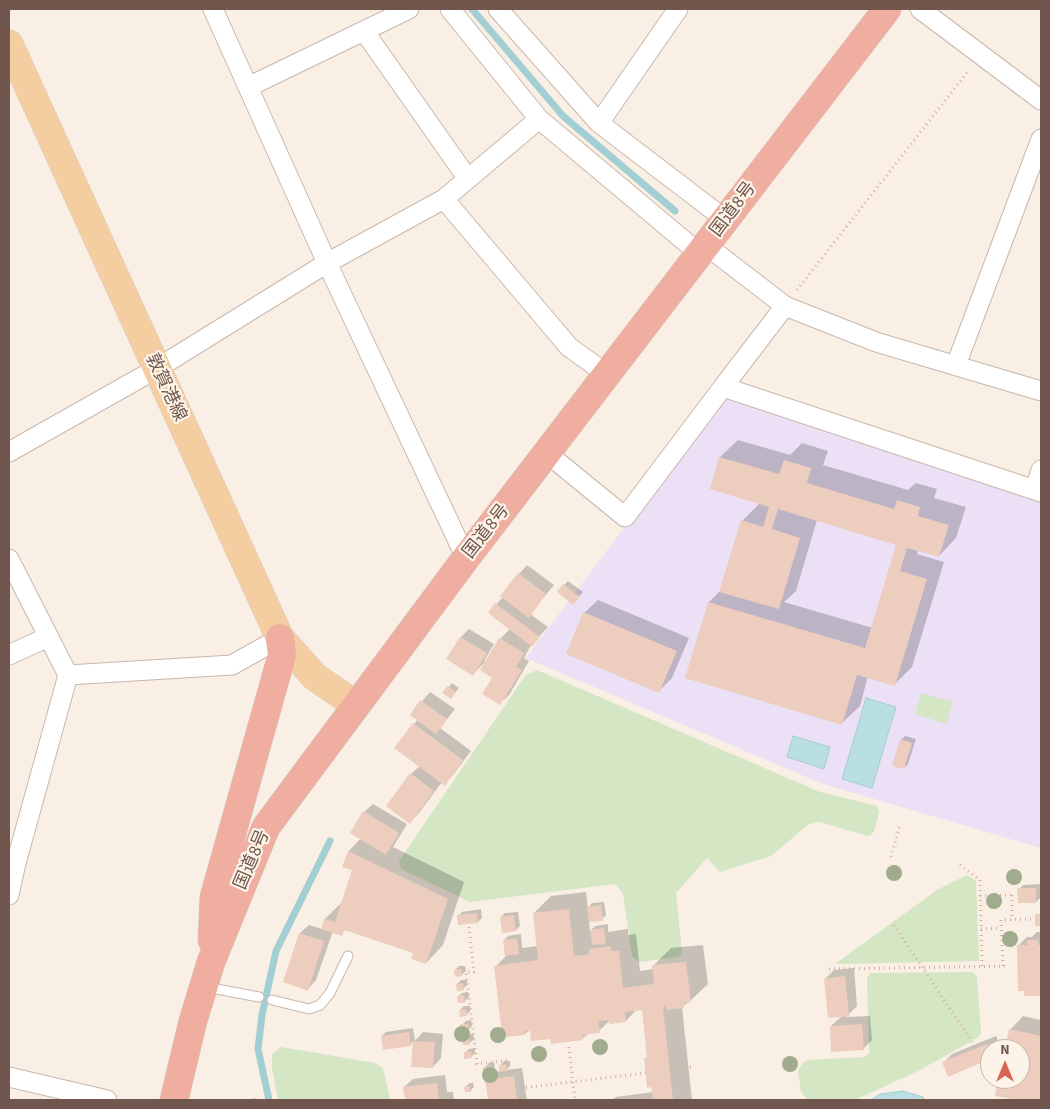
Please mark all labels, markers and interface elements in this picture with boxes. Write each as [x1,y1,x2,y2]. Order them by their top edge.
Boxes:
street label: 国道8号 [706,178,762,242]
street label: 敦賀港線 [140,351,190,425]
street label: 国道8号 [459,501,515,563]
street label: 国道8号 [231,827,275,893]
north arrow [980,1039,1030,1089]
text: N [1000,1040,1010,1060]

